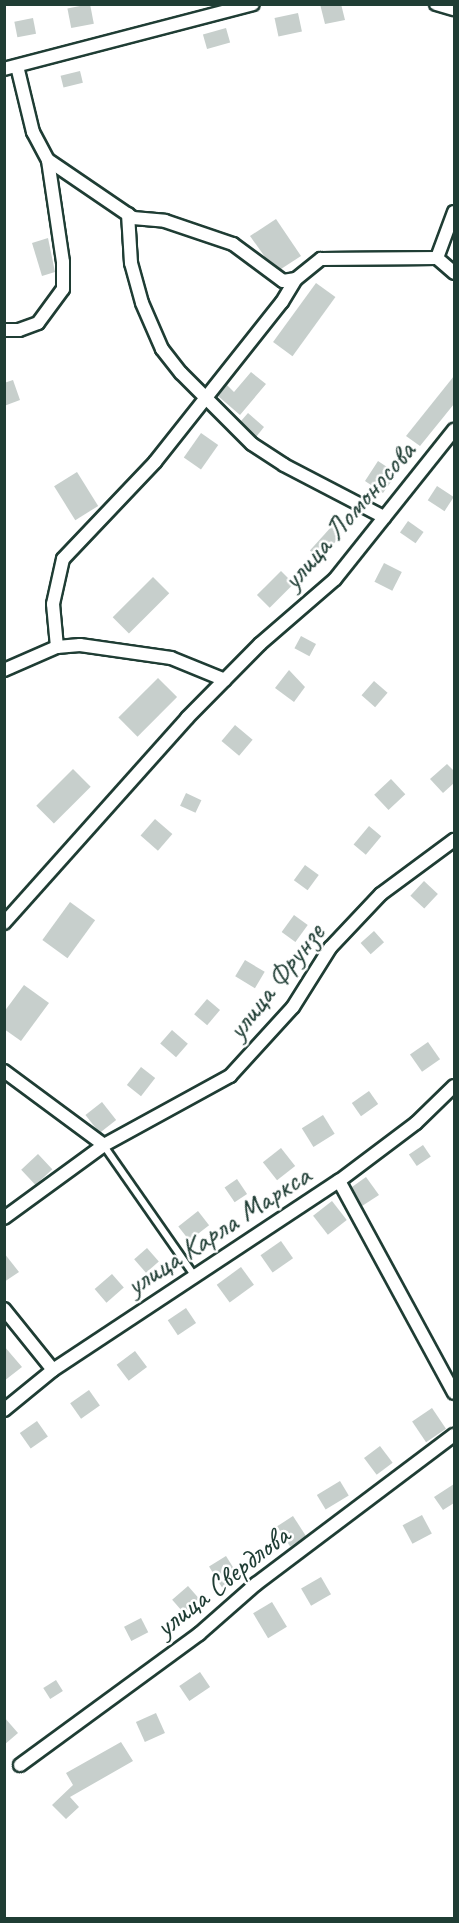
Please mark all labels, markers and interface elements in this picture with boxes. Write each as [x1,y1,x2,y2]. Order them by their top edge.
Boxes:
street label: улица Ломоносова [274,433,422,597]
street label: улица Фрунзе [219,917,331,1045]
street label: улица Карла Маркса [120,1157,316,1303]
street label: улица Свердлова [148,1517,296,1645]

